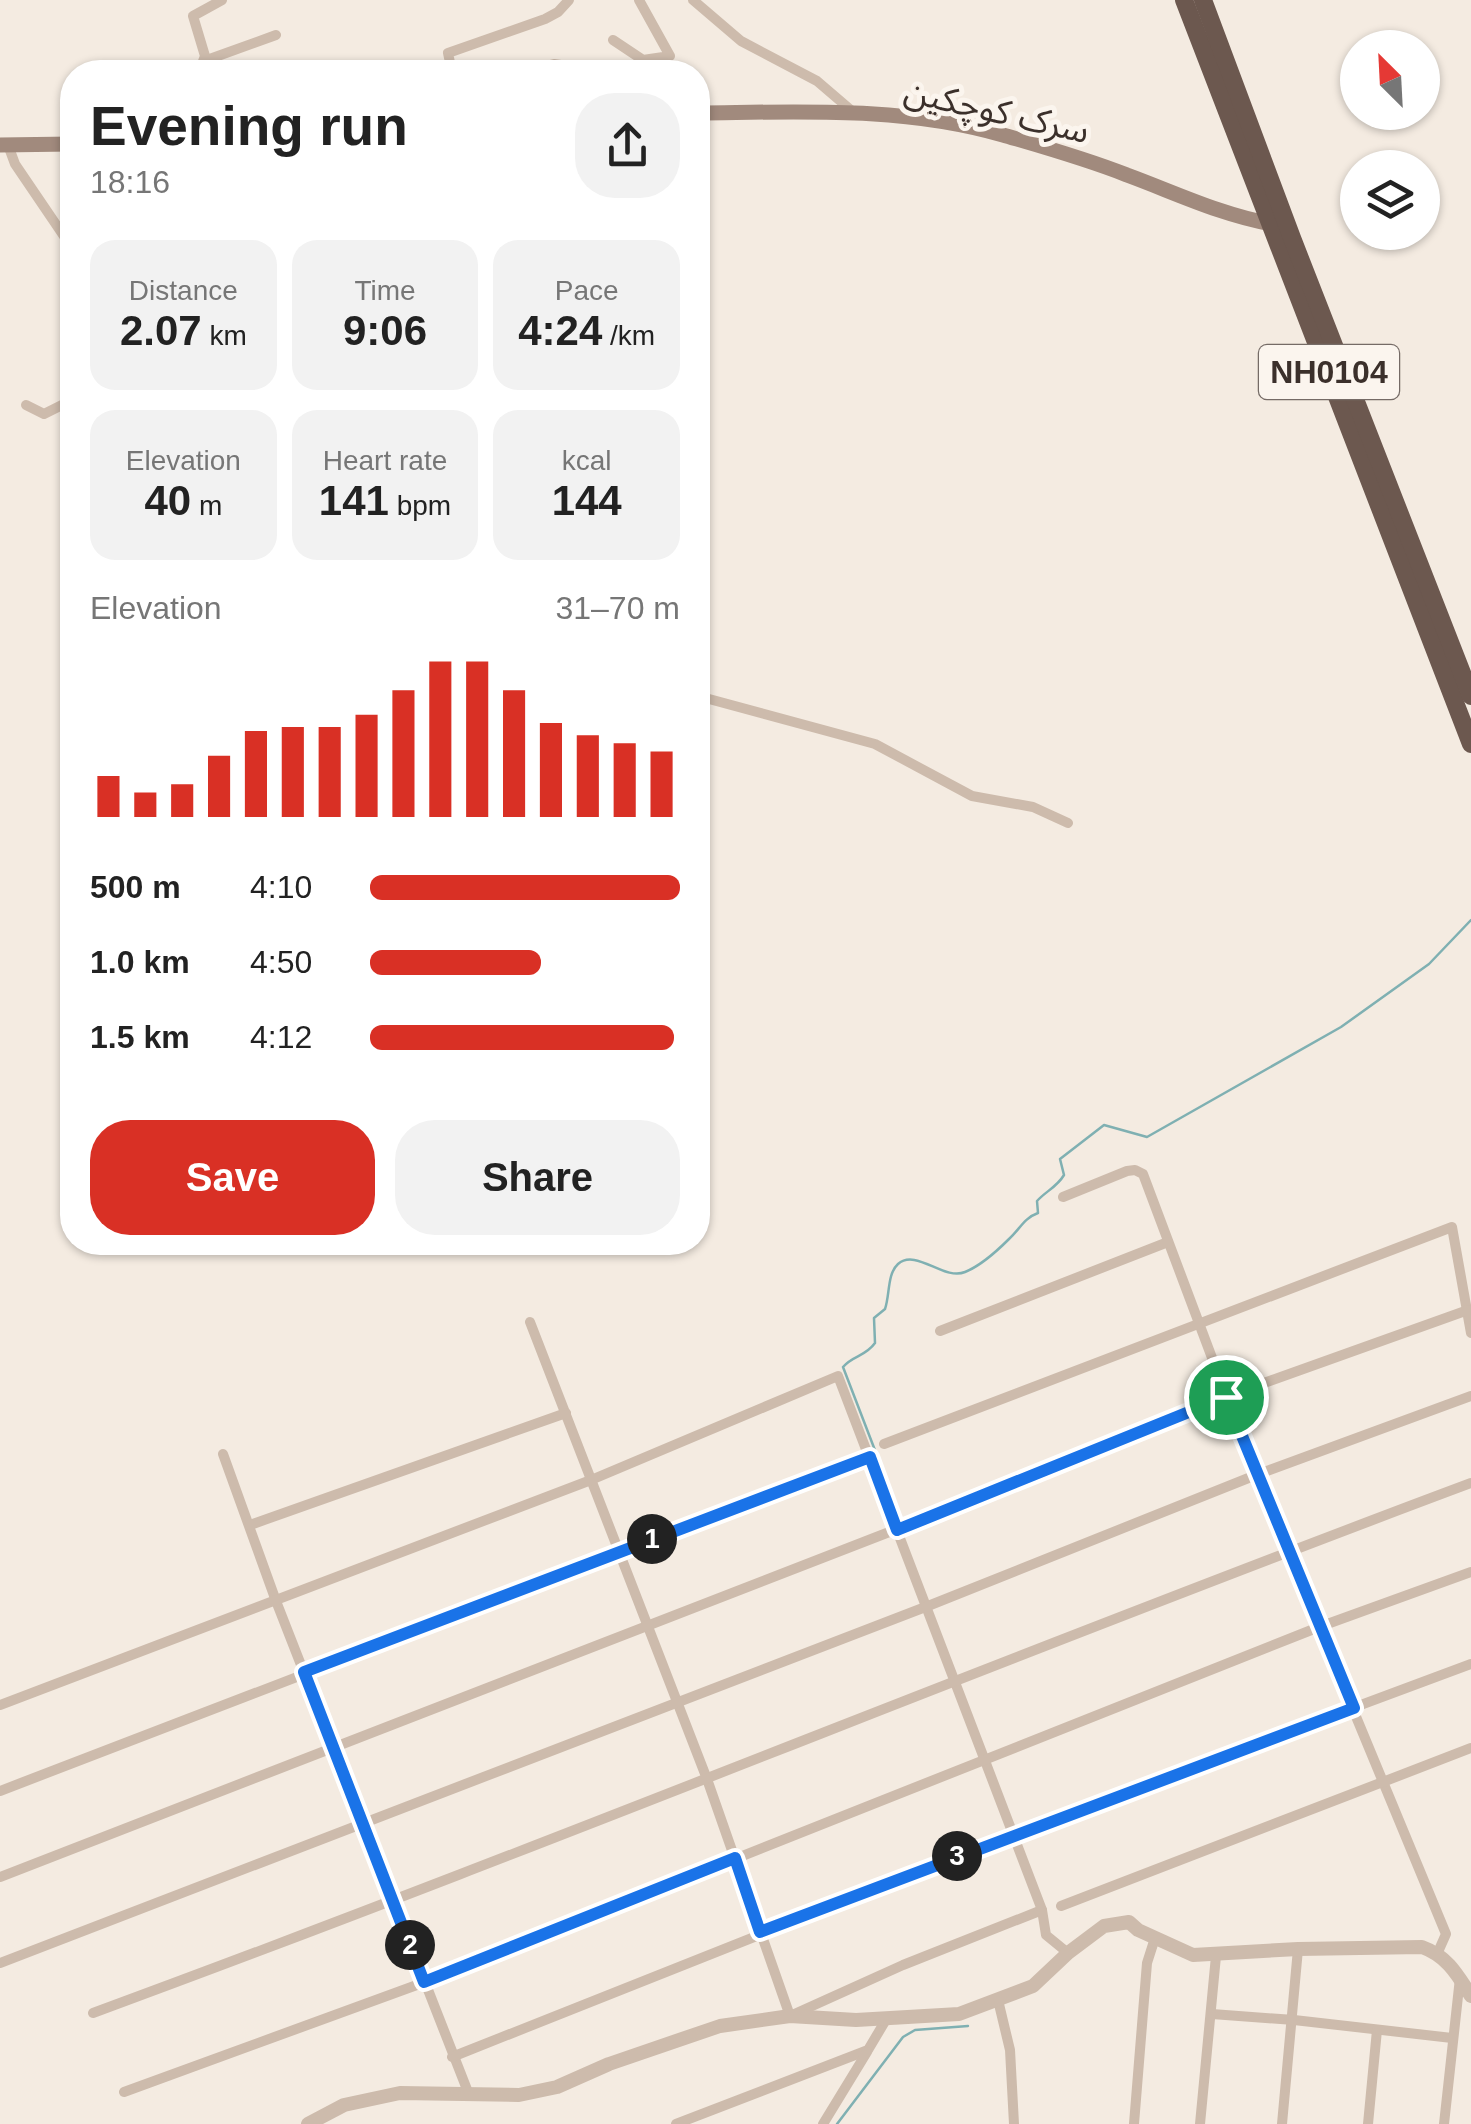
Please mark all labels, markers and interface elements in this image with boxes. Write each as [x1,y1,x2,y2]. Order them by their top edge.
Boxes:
north arrow [1340,30,1440,130]
map controls [1340,30,1440,250]
street label: سرک کوچکین [900,70,1093,153]
button: share [575,93,680,198]
text: Evening run [90,95,408,157]
button: layers [1340,150,1440,250]
text: 18:16 [90,164,170,200]
text: Distance [129,275,238,306]
text: Time [354,275,416,306]
text: Pace [555,275,619,306]
text: 2.07 [120,307,202,354]
text: 9:06 [343,307,427,354]
text: 4:24 [518,307,602,354]
text: km [202,320,247,351]
text: /km [602,320,655,351]
road number: NH0104 [1259,345,1399,399]
text: Elevation [126,445,241,476]
text: Heart rate [323,445,447,476]
text: kcal [562,445,612,476]
text: 40 [144,477,191,524]
text: 141 [319,477,389,524]
text: 144 [552,477,622,524]
text: m [191,490,222,521]
text: bpm [389,490,451,521]
text: Elevation [90,590,222,626]
text: 31–70 m [555,590,680,626]
text: 500 m [90,869,181,905]
text: 4:10 [250,869,312,905]
text: 1.0 km [90,944,190,980]
text: 4:50 [250,944,312,980]
text: 1.5 km [90,1019,190,1055]
text: 4:12 [250,1019,312,1055]
button: Save [90,1120,375,1235]
button: Share [395,1120,680,1235]
pin [1184,1355,1269,1440]
icon: arrive [1199,1370,1254,1425]
pin: 1 [627,1514,677,1564]
text: 1 [644,1523,660,1554]
pin: 3 [932,1831,982,1881]
text: 3 [949,1840,965,1871]
pin: 2 [385,1920,435,1970]
text: 2 [402,1929,418,1960]

